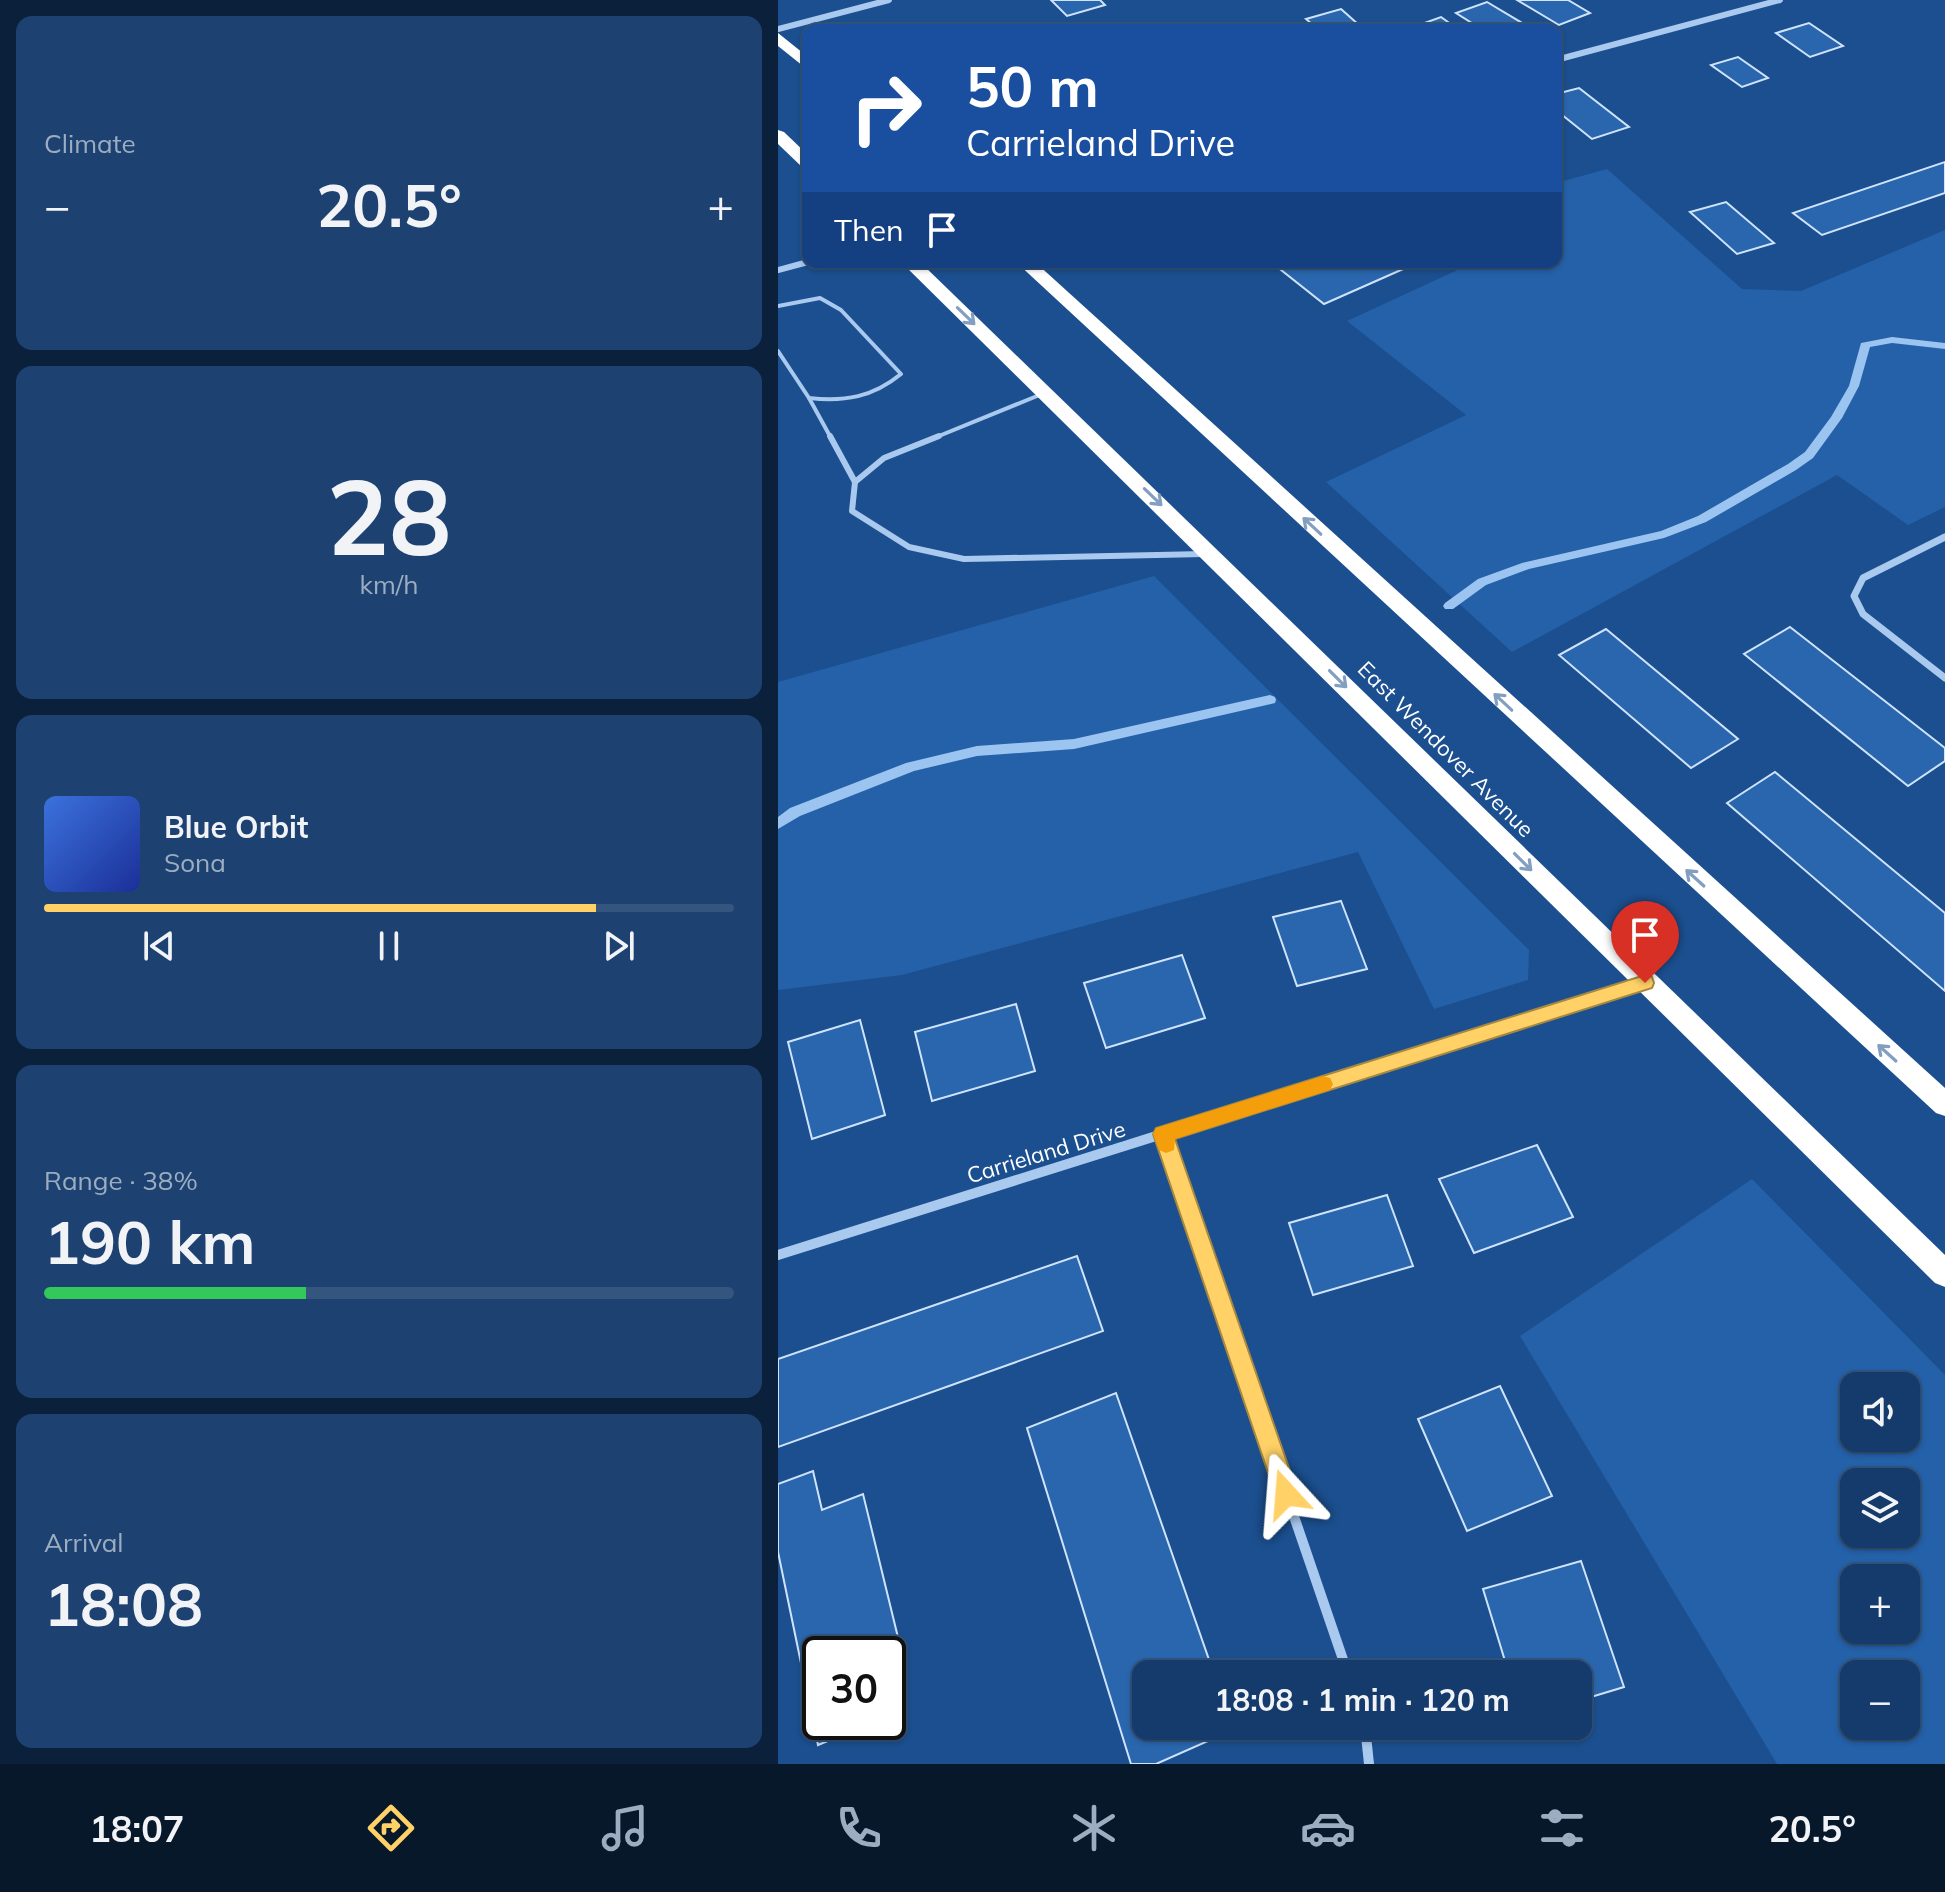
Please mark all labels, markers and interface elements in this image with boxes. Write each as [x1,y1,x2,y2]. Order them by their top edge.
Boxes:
text: 50 m [966,51,1099,121]
icon: right [834,56,938,160]
text: Carrieland Drive [966,120,1235,165]
text: Climate [44,127,136,160]
text: 20.5° [316,167,462,242]
text: − [44,178,70,233]
text: + [708,178,734,233]
icon: arrive [920,208,964,252]
text: Then [834,211,904,249]
one-way arrow [956,307,976,326]
text: 28 [327,450,451,581]
one-way arrow [1143,487,1162,506]
one-way arrow [1302,517,1322,536]
text: km/h [360,568,418,601]
street label: East Wendover Avenue [1352,655,1540,843]
one-way arrow [1328,669,1347,688]
one-way arrow [1494,694,1514,712]
text: Blue Orbit [164,808,308,846]
text: Sona [164,846,226,879]
one-way arrow [1513,852,1532,871]
one-way arrow [1685,869,1706,888]
pin [1611,901,1679,983]
icon: arrive [1623,913,1667,957]
icon: previous [137,924,181,968]
icon: pause [367,924,411,968]
icon: next [597,924,641,968]
one-way arrow [1878,1044,1898,1062]
street label: Carrieland Drive [963,1115,1129,1189]
text: Range · 38% [44,1164,198,1197]
text: 190 km [44,1204,256,1279]
map controls [1840,1372,1920,1740]
button: sound [1840,1372,1920,1452]
position arrow [1244,1452,1328,1536]
button: layers [1840,1468,1920,1548]
text: Arrival [44,1526,124,1559]
button: + [1840,1564,1920,1644]
text: 18:08 [44,1566,203,1641]
speed limit sign: 30 [802,1636,906,1740]
button: − [1840,1660,1920,1740]
text: 18:08 · 1 min · 120 m [1214,1681,1510,1719]
icon: directions [363,1800,419,1856]
icon: music [597,1800,653,1856]
icon: phone [831,1800,887,1856]
icon: climate [1066,1800,1122,1856]
icon: car [1300,1800,1356,1856]
icon: filters [1534,1800,1590,1856]
text: 18:07 [89,1806,184,1851]
text: 20.5° [1768,1806,1856,1851]

